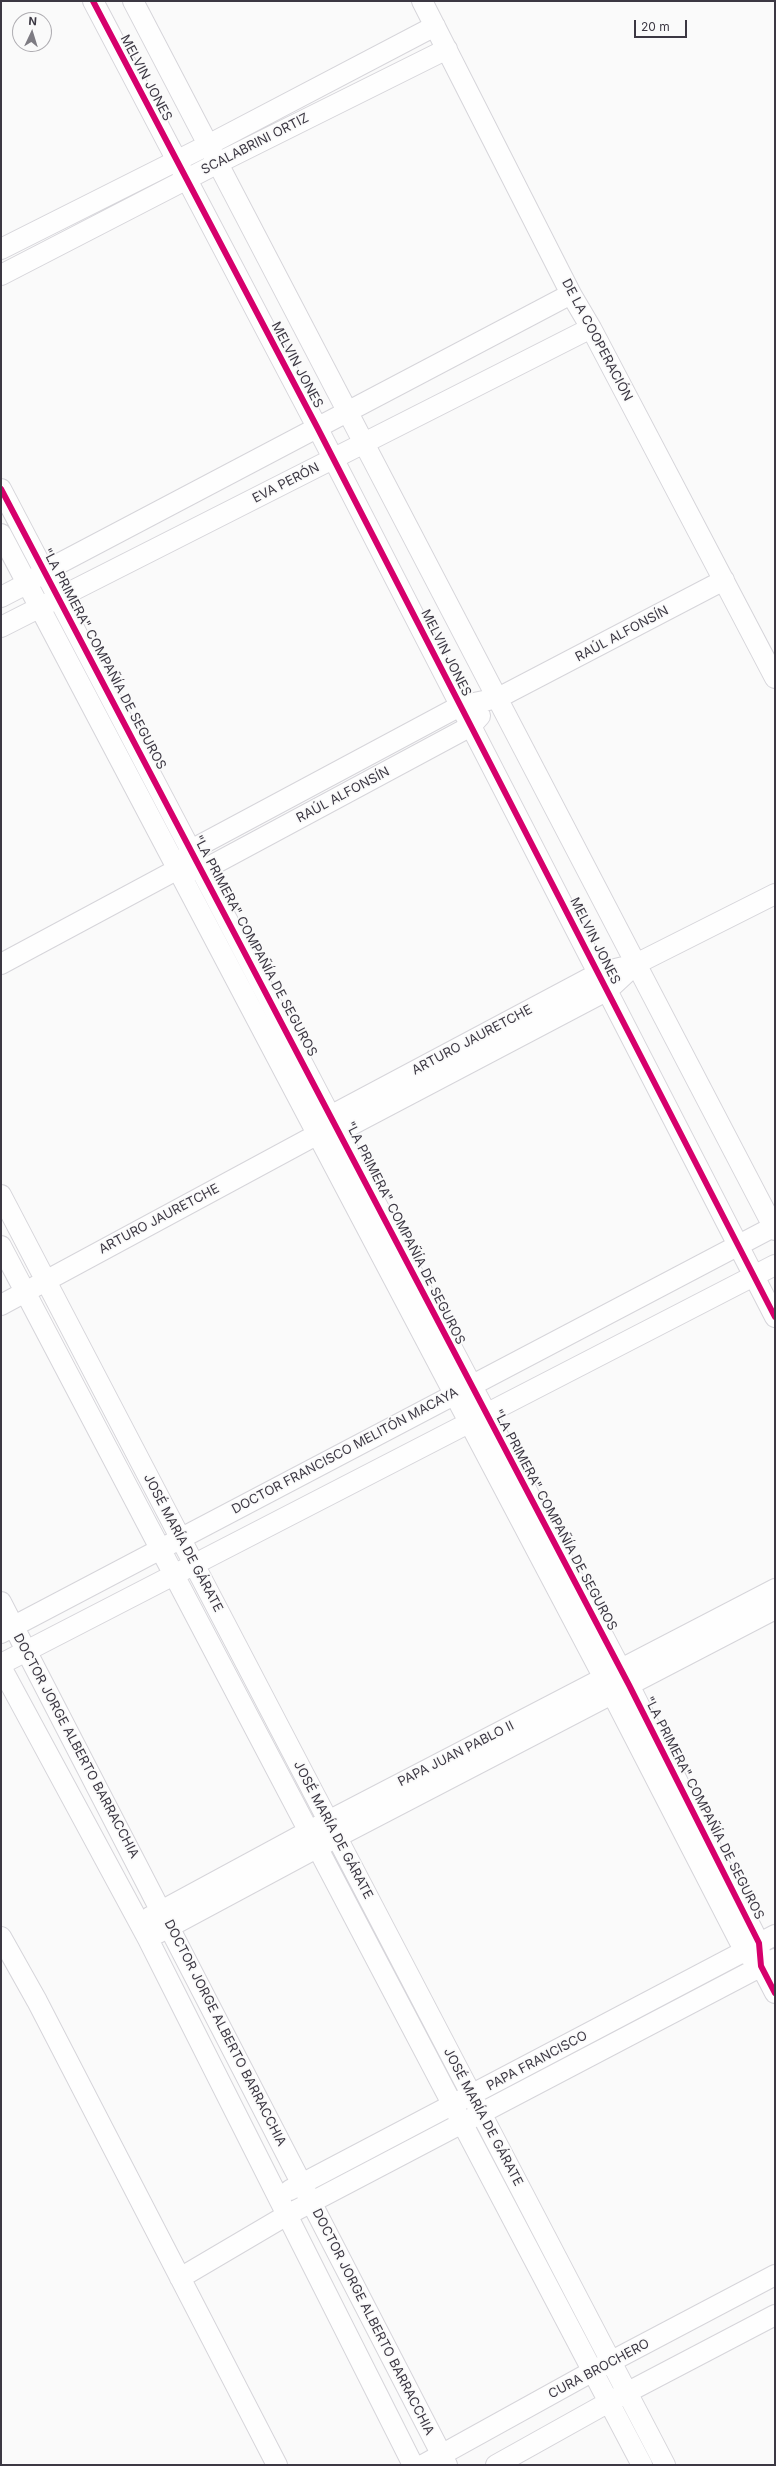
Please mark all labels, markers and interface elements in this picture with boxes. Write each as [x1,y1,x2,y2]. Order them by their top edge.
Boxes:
north arrow [12,12,52,52]
scale bar [636,12,689,38]
text: N [28,14,37,28]
text: 20 m [641,19,670,34]
street label: MELVIN JONES [117,32,175,124]
street label: SCALABRINI ORTIZ [199,110,311,178]
street label: DE LA COOPERACIÓN [558,276,636,404]
street label: MELVIN JONES [268,319,326,411]
street label: EVA PERÓN [250,460,322,506]
street label: "LA PRIMERA" COMPAÑÍA DE SEGUROS [39,546,169,772]
street label: RAÚL ALFONSÍN [573,603,671,665]
street label: MELVIN JONES [417,607,475,699]
street label: RAÚL ALFONSÍN [294,764,392,826]
street label: "LA PRIMERA" COMPAÑÍA DE SEGUROS [190,833,320,1059]
street label: MELVIN JONES [566,895,624,987]
street label: ARTURO JAURETCHE [409,1002,535,1078]
street label: "LA PRIMERA" COMPAÑÍA DE SEGUROS [342,1119,468,1347]
street label: ARTURO JAURETCHE [96,1181,222,1257]
street label: DOCTOR FRANCISCO MELITÓN MACAYA [229,1384,461,1518]
street label: "LA PRIMERA" COMPAÑÍA DE SEGUROS [490,1407,620,1633]
street label: JOSÉ MARÍA DE GÁRATE [140,1471,226,1615]
street label: DOCTOR JORGE ALBERTO BARRACCHIA [10,1631,142,1861]
street label: "LA PRIMERA" COMPAÑÍA DE SEGUROS [641,1694,767,1922]
street label: PAPA JUAN PABLO II [395,1718,517,1790]
street label: JOSÉ MARÍA DE GÁRATE [290,1758,376,1902]
street label: DOCTOR JORGE ALBERTO BARRACCHIA [161,1917,289,2149]
street label: PAPA FRANCISCO [484,2028,590,2094]
street label: JOSÉ MARÍA DE GÁRATE [440,2045,526,2189]
street label: DOCTOR JORGE ALBERTO BARRACCHIA [309,2206,437,2438]
street label: CURA BROCHERO [546,2336,652,2402]

